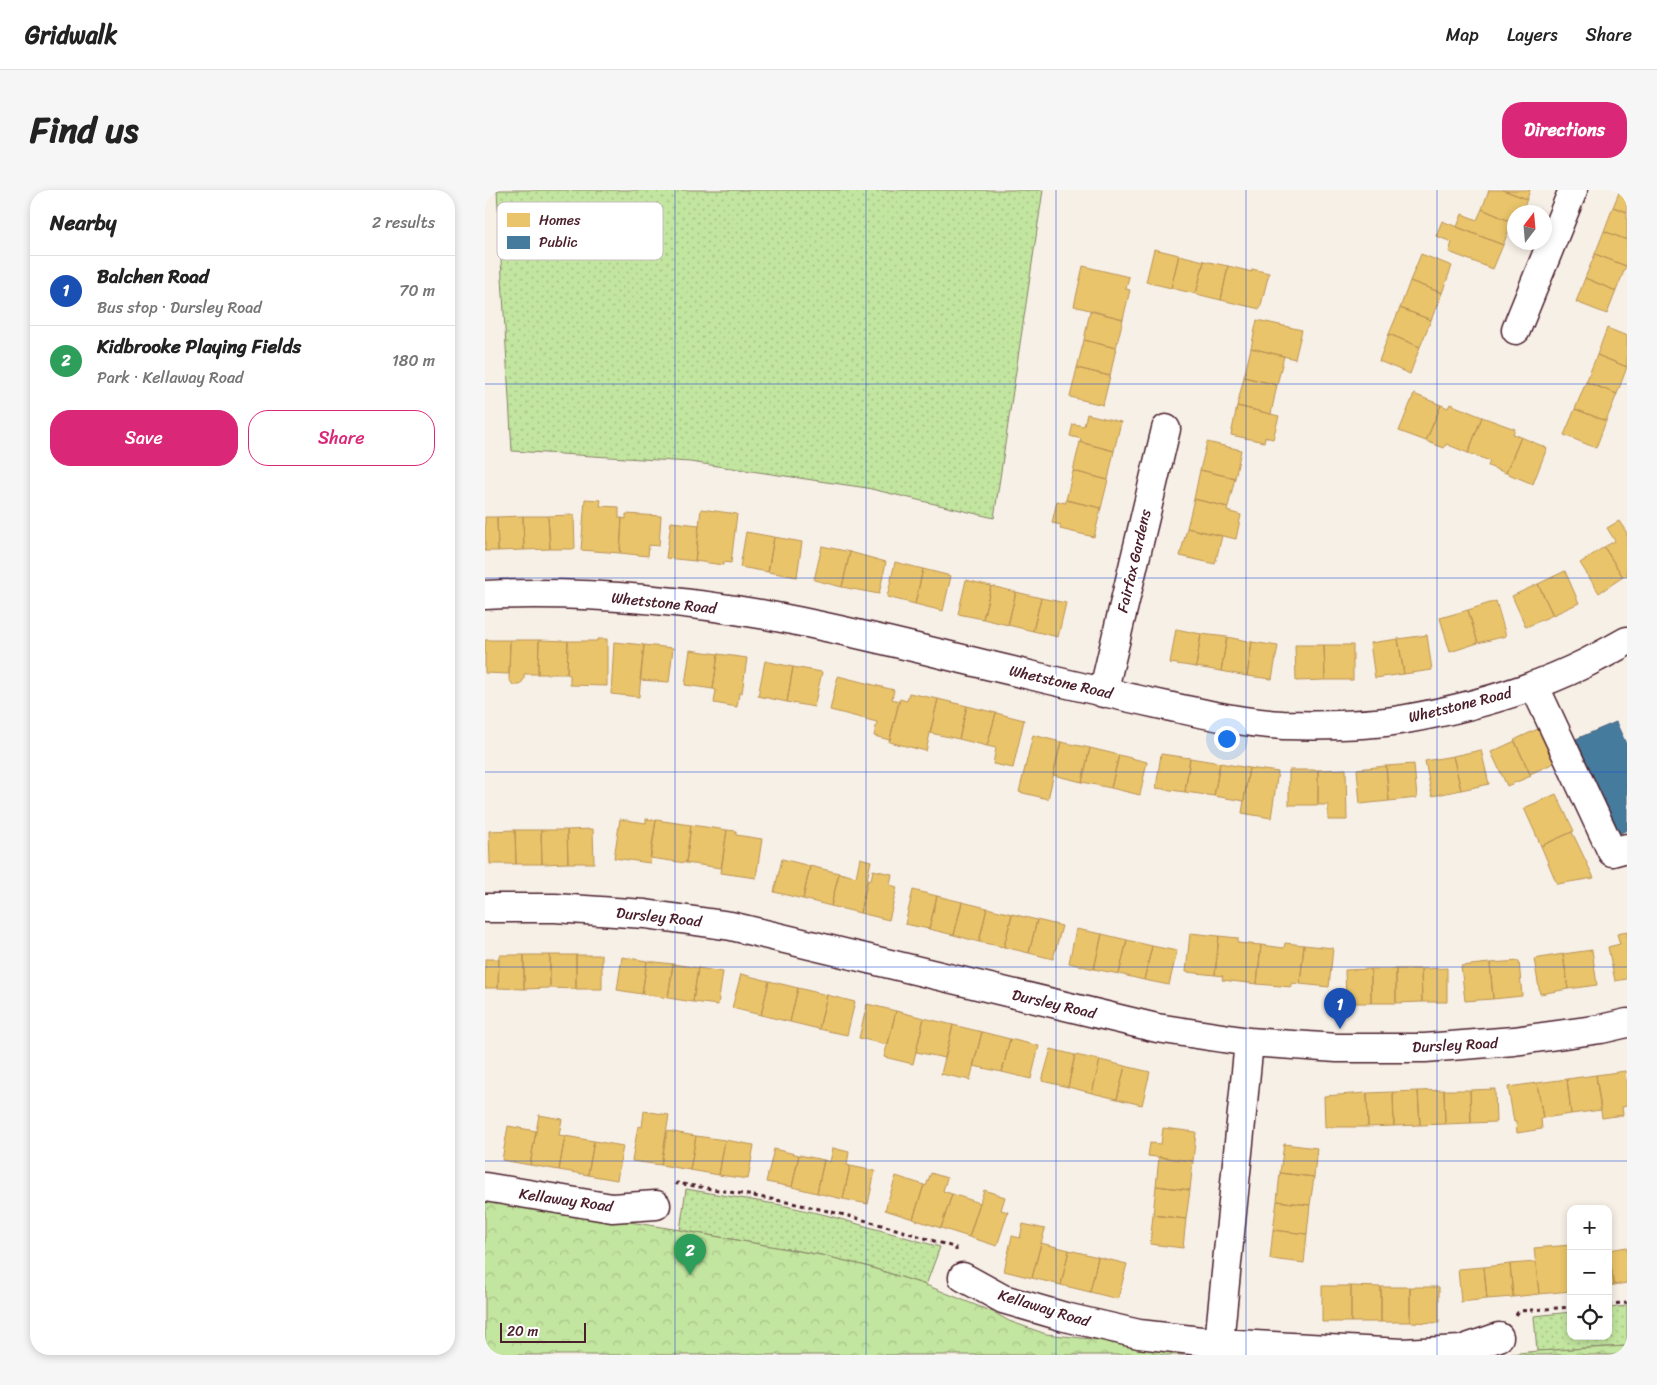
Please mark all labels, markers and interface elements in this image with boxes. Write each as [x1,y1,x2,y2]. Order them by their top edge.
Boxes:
text: Gridwalk [25,14,117,56]
text: Map [1446,19,1479,51]
text: Layers [1507,19,1558,51]
text: Share [1586,19,1632,51]
text: Find us [30,99,138,161]
button: Directions [1502,102,1627,158]
legend [497,202,663,260]
text: Nearby [50,204,116,242]
north arrow [1507,205,1552,250]
text: 2 results [372,208,435,237]
text: Homes [539,208,581,233]
text: Public [539,230,578,255]
text: Balchen Road [97,260,209,293]
text: 1 [63,276,69,305]
text: 70 m [399,276,435,305]
text: Bus stop · Dursley Road [97,293,262,322]
text: Kidbrooke Playing Fields [97,330,301,363]
text: 2 [61,346,71,375]
text: 180 m [392,346,435,375]
text: Park · Kellaway Road [97,363,243,392]
button: Save [50,410,238,466]
button: Share [248,410,435,466]
street label: Fairfax Gardens [1109,507,1159,615]
street label: Whetstone Road [610,585,719,622]
street label: Whetstone Road [1007,657,1116,707]
street label: Whetstone Road [1406,679,1515,730]
your location [1214,726,1240,752]
street label: Dursley Road [615,900,704,935]
street label: Dursley Road [1009,982,1100,1027]
pin: 1 [1324,988,1356,1029]
street label: Dursley Road [1412,1030,1500,1060]
street label: Kellaway Road [517,1181,616,1220]
map controls [1567,1205,1612,1340]
button: + [1567,1205,1612,1250]
pin: 2 [674,1234,706,1275]
button: − [1567,1250,1612,1295]
street label: Kellaway Road [995,1282,1094,1335]
button: locate [1567,1295,1612,1340]
text: 20 m [507,1319,538,1344]
scale bar [500,1320,586,1343]

